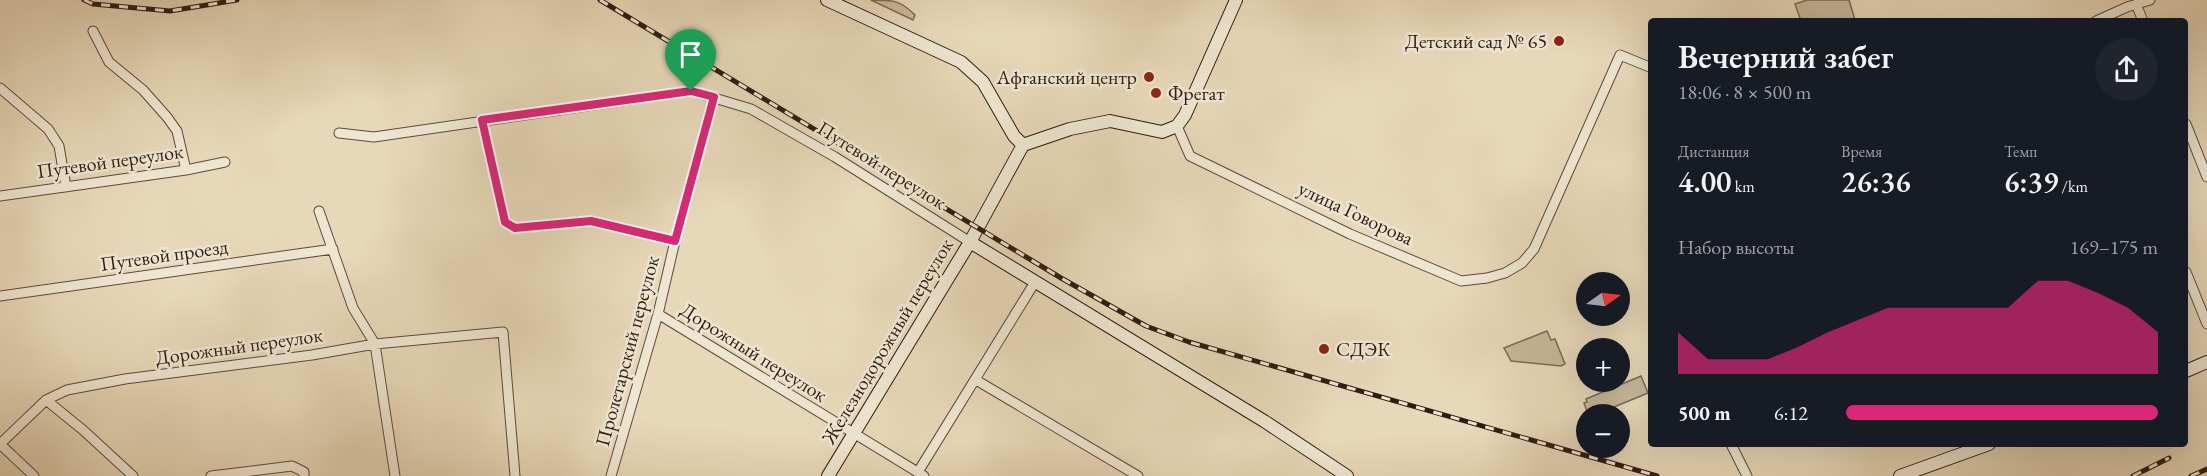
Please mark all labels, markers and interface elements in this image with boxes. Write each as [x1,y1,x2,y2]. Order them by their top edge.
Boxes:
place label: Детский сад № 65 [1405,28,1547,54]
pin [665,29,716,91]
marker: Детский сад № 65 [1552,34,1566,48]
text: Вечерний забег [1678,35,1893,78]
icon: arrive [674,38,707,71]
button: share [2095,38,2158,101]
place label: Афганский центр [995,64,1137,90]
marker: Афганский центр [1142,70,1156,84]
text: 18:06 · 8 × 500 m [1678,79,1811,105]
place label: Фрегат [1168,80,1225,106]
marker: Фрегат [1149,86,1163,100]
street label: Путевой переулок [813,115,952,215]
street label: Путевой переулок [35,138,185,184]
text: Дистанция [1678,141,1749,162]
text: Время [1841,141,1882,162]
text: Темп [2004,141,2037,162]
text: 4.00 [1678,162,1731,201]
text: 26:36 [1841,162,1911,201]
text: 6:39 [2004,162,2058,201]
street label: улица Говорова [1294,175,1418,251]
text: km [1731,176,1755,197]
text: /km [2058,176,2088,197]
street label: Путевой проезд [98,233,230,277]
street label: Железнодорожный переулок [815,233,959,449]
text: Набор высоты [1678,234,1794,260]
text: 169–175 m [2070,234,2158,260]
street label: Пролетарский переулок [589,252,665,449]
north arrow [1576,272,1630,326]
map controls [1576,272,1630,458]
street label: Дорожный переулок [676,296,833,408]
street label: Дорожный переулок [154,321,325,371]
place label: СДЭК [1336,336,1391,362]
button: + [1576,338,1630,392]
marker: СДЭК [1317,342,1331,356]
text: 500 m [1678,400,1731,426]
text: 6:12 [1774,400,1808,426]
button: − [1576,404,1630,458]

